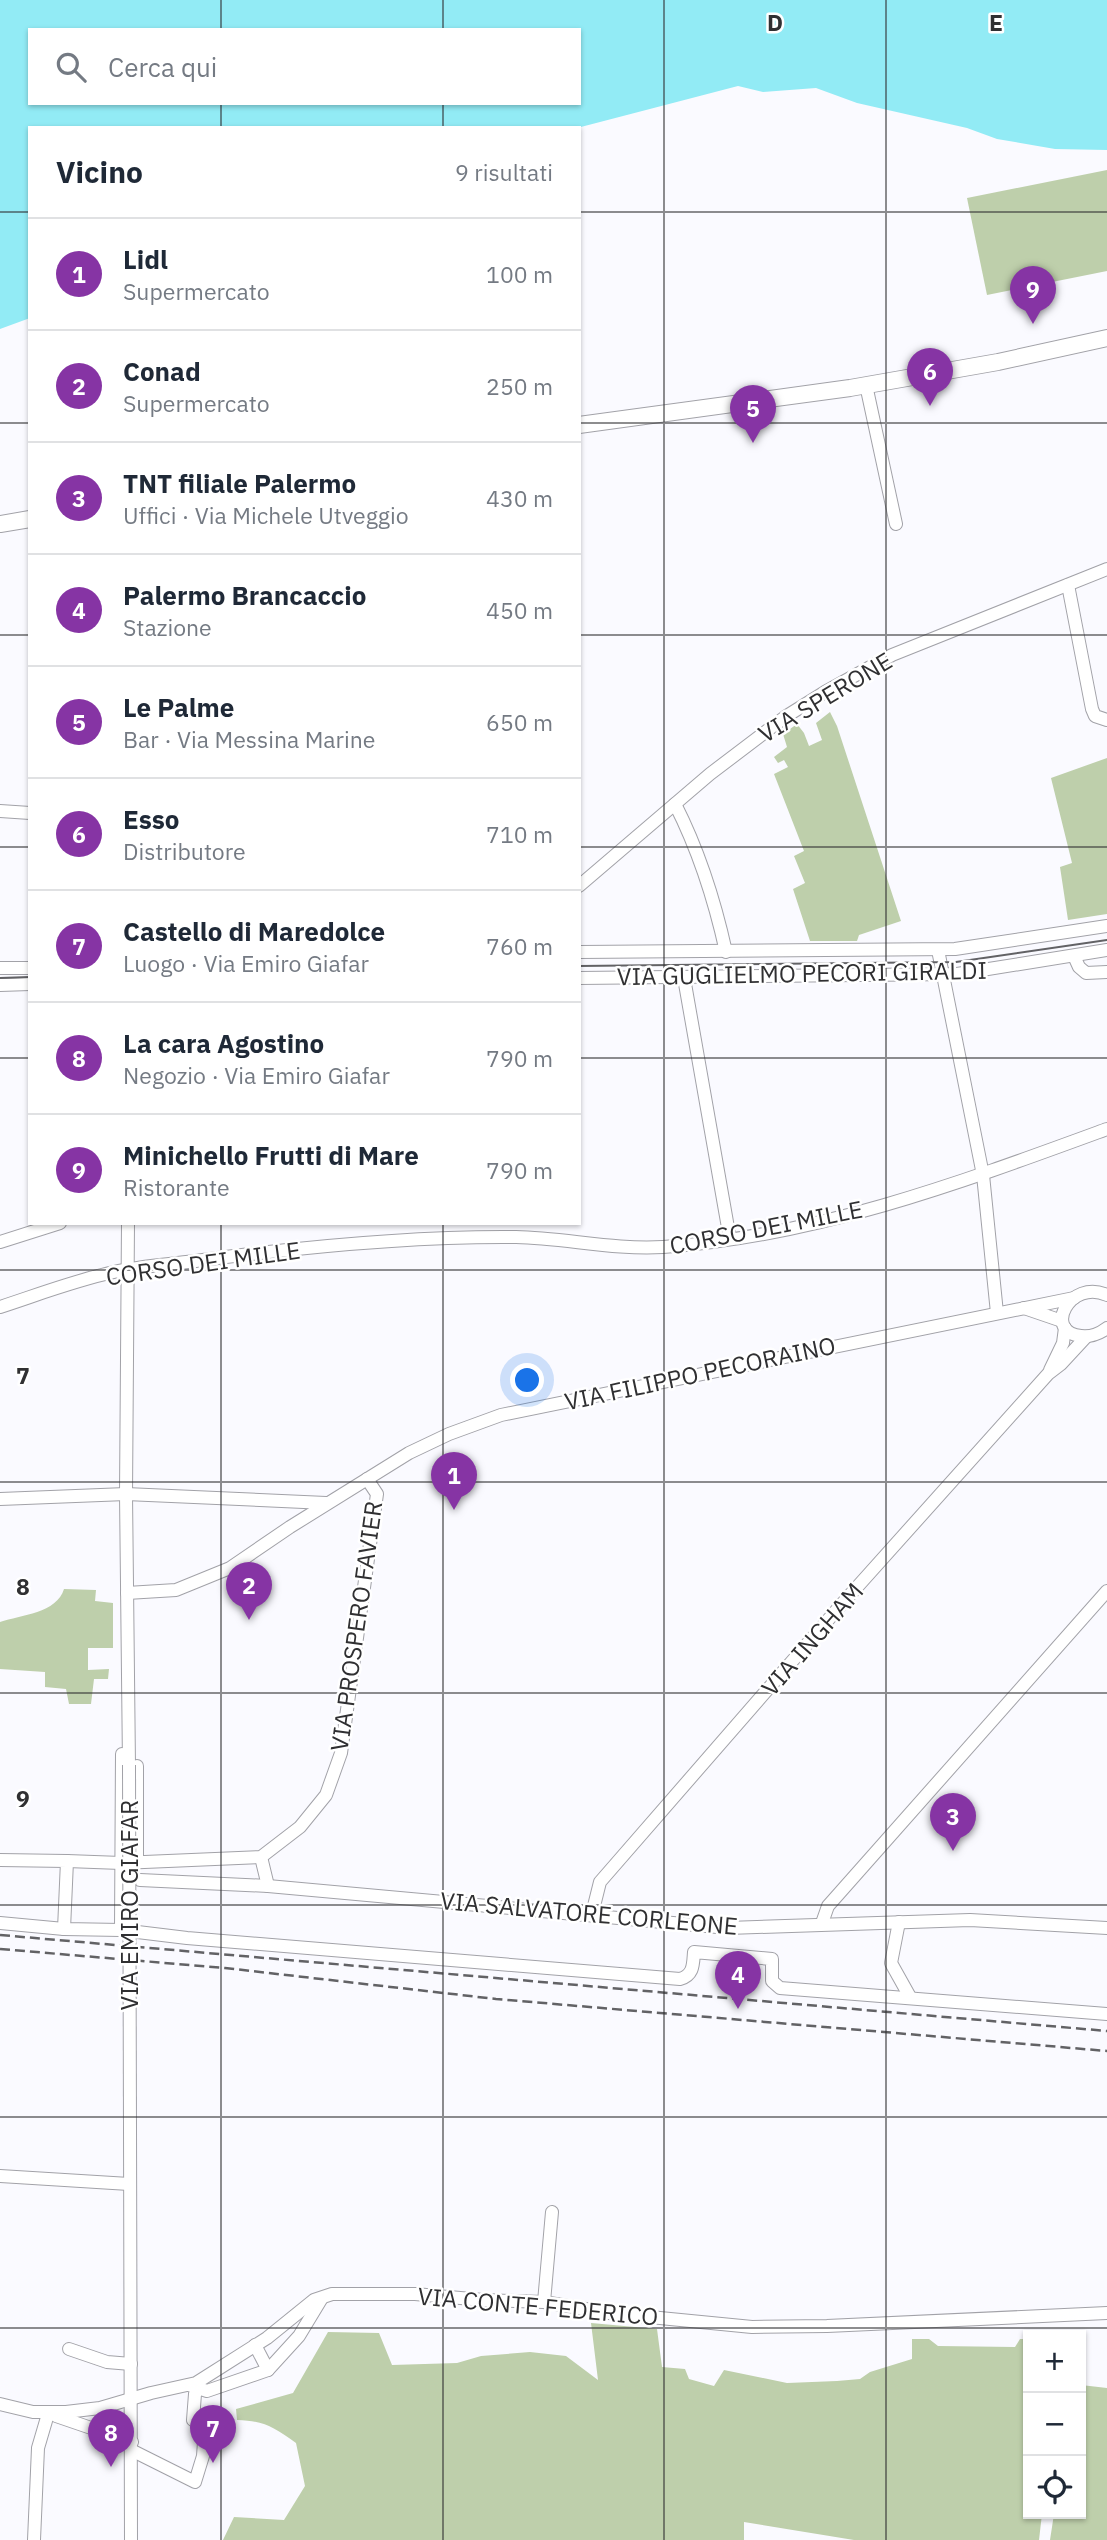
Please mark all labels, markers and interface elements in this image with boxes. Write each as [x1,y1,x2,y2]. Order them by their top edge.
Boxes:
text: D [767,7,783,37]
text: E [989,7,1003,37]
search box [28,28,581,105]
icon: search [52,48,90,86]
text: Cerca qui [108,50,217,84]
text: Vicino [56,152,143,191]
text: 9 risultati [455,157,553,187]
text: Lidl [123,242,168,276]
text: 1 [72,259,86,289]
text: 100 m [486,259,553,289]
pin: 9 [1010,266,1056,324]
text: Supermercato [123,276,270,306]
pin: 6 [907,348,953,406]
text: Conad [123,354,201,388]
text: 2 [72,371,86,401]
text: 250 m [486,371,553,401]
pin: 5 [730,385,776,443]
text: Supermercato [123,388,270,418]
text: TNT filiale Palermo [123,466,356,500]
text: 3 [72,483,86,513]
text: 430 m [486,483,553,513]
text: Uffici · Via Michele Utveggio [123,500,409,530]
text: Palermo Brancaccio [123,578,366,612]
text: 4 [72,595,86,625]
text: 450 m [486,595,553,625]
text: Stazione [123,612,212,642]
street label: VIA SPERONE [752,644,898,750]
text: Le Palme [123,690,234,724]
text: 5 [72,707,86,737]
text: 650 m [486,707,553,737]
text: Bar · Via Messina Marine [123,724,376,754]
text: Esso [123,802,179,836]
text: 6 [72,819,86,849]
text: 710 m [486,819,553,849]
text: Distributore [123,836,246,866]
text: Castello di Maredolce [123,914,385,948]
text: 7 [72,931,86,961]
text: 760 m [486,931,553,961]
text: Luogo · Via Emiro Giafar [123,948,369,978]
street label: VIA GUGLIELMO PECORI GIRALDI [617,954,987,992]
text: La cara Agostino [123,1026,324,1060]
text: 8 [72,1043,86,1073]
text: 790 m [486,1043,553,1073]
text: Negozio · Via Emiro Giafar [123,1060,390,1090]
text: Minichello Frutti di Mare [123,1138,419,1172]
text: 9 [72,1155,86,1185]
text: 790 m [486,1155,553,1185]
text: Ristorante [123,1172,230,1202]
street label: CORSO DEI MILLE [667,1193,865,1261]
street label: CORSO DEI MILLE [104,1234,302,1292]
street label: VIA FILIPPO PECORAINO [562,1329,838,1417]
text: 7 [16,1360,30,1390]
your location [510,1363,544,1397]
pin: 1 [431,1452,477,1510]
street label: VIA PROSPERO FAVIER [323,1499,389,1753]
pin: 2 [226,1562,272,1620]
text: 8 [16,1571,30,1601]
street label: VIA INGHAM [754,1576,870,1702]
text: 9 [16,1783,30,1813]
pin: 3 [930,1793,976,1851]
street label: VIA EMIRO GIAFAR [113,1800,145,2010]
street label: VIA SALVATORE CORLEONE [439,1884,739,1942]
pin: 4 [715,1951,761,2009]
street label: VIA CONTE FEDERICO [416,2280,660,2332]
map controls [1023,2330,1086,2519]
button: + [1023,2330,1086,2393]
button: − [1023,2393,1086,2456]
pin: 7 [190,2405,236,2463]
pin: 8 [88,2409,134,2467]
button: locate [1023,2456,1086,2519]

